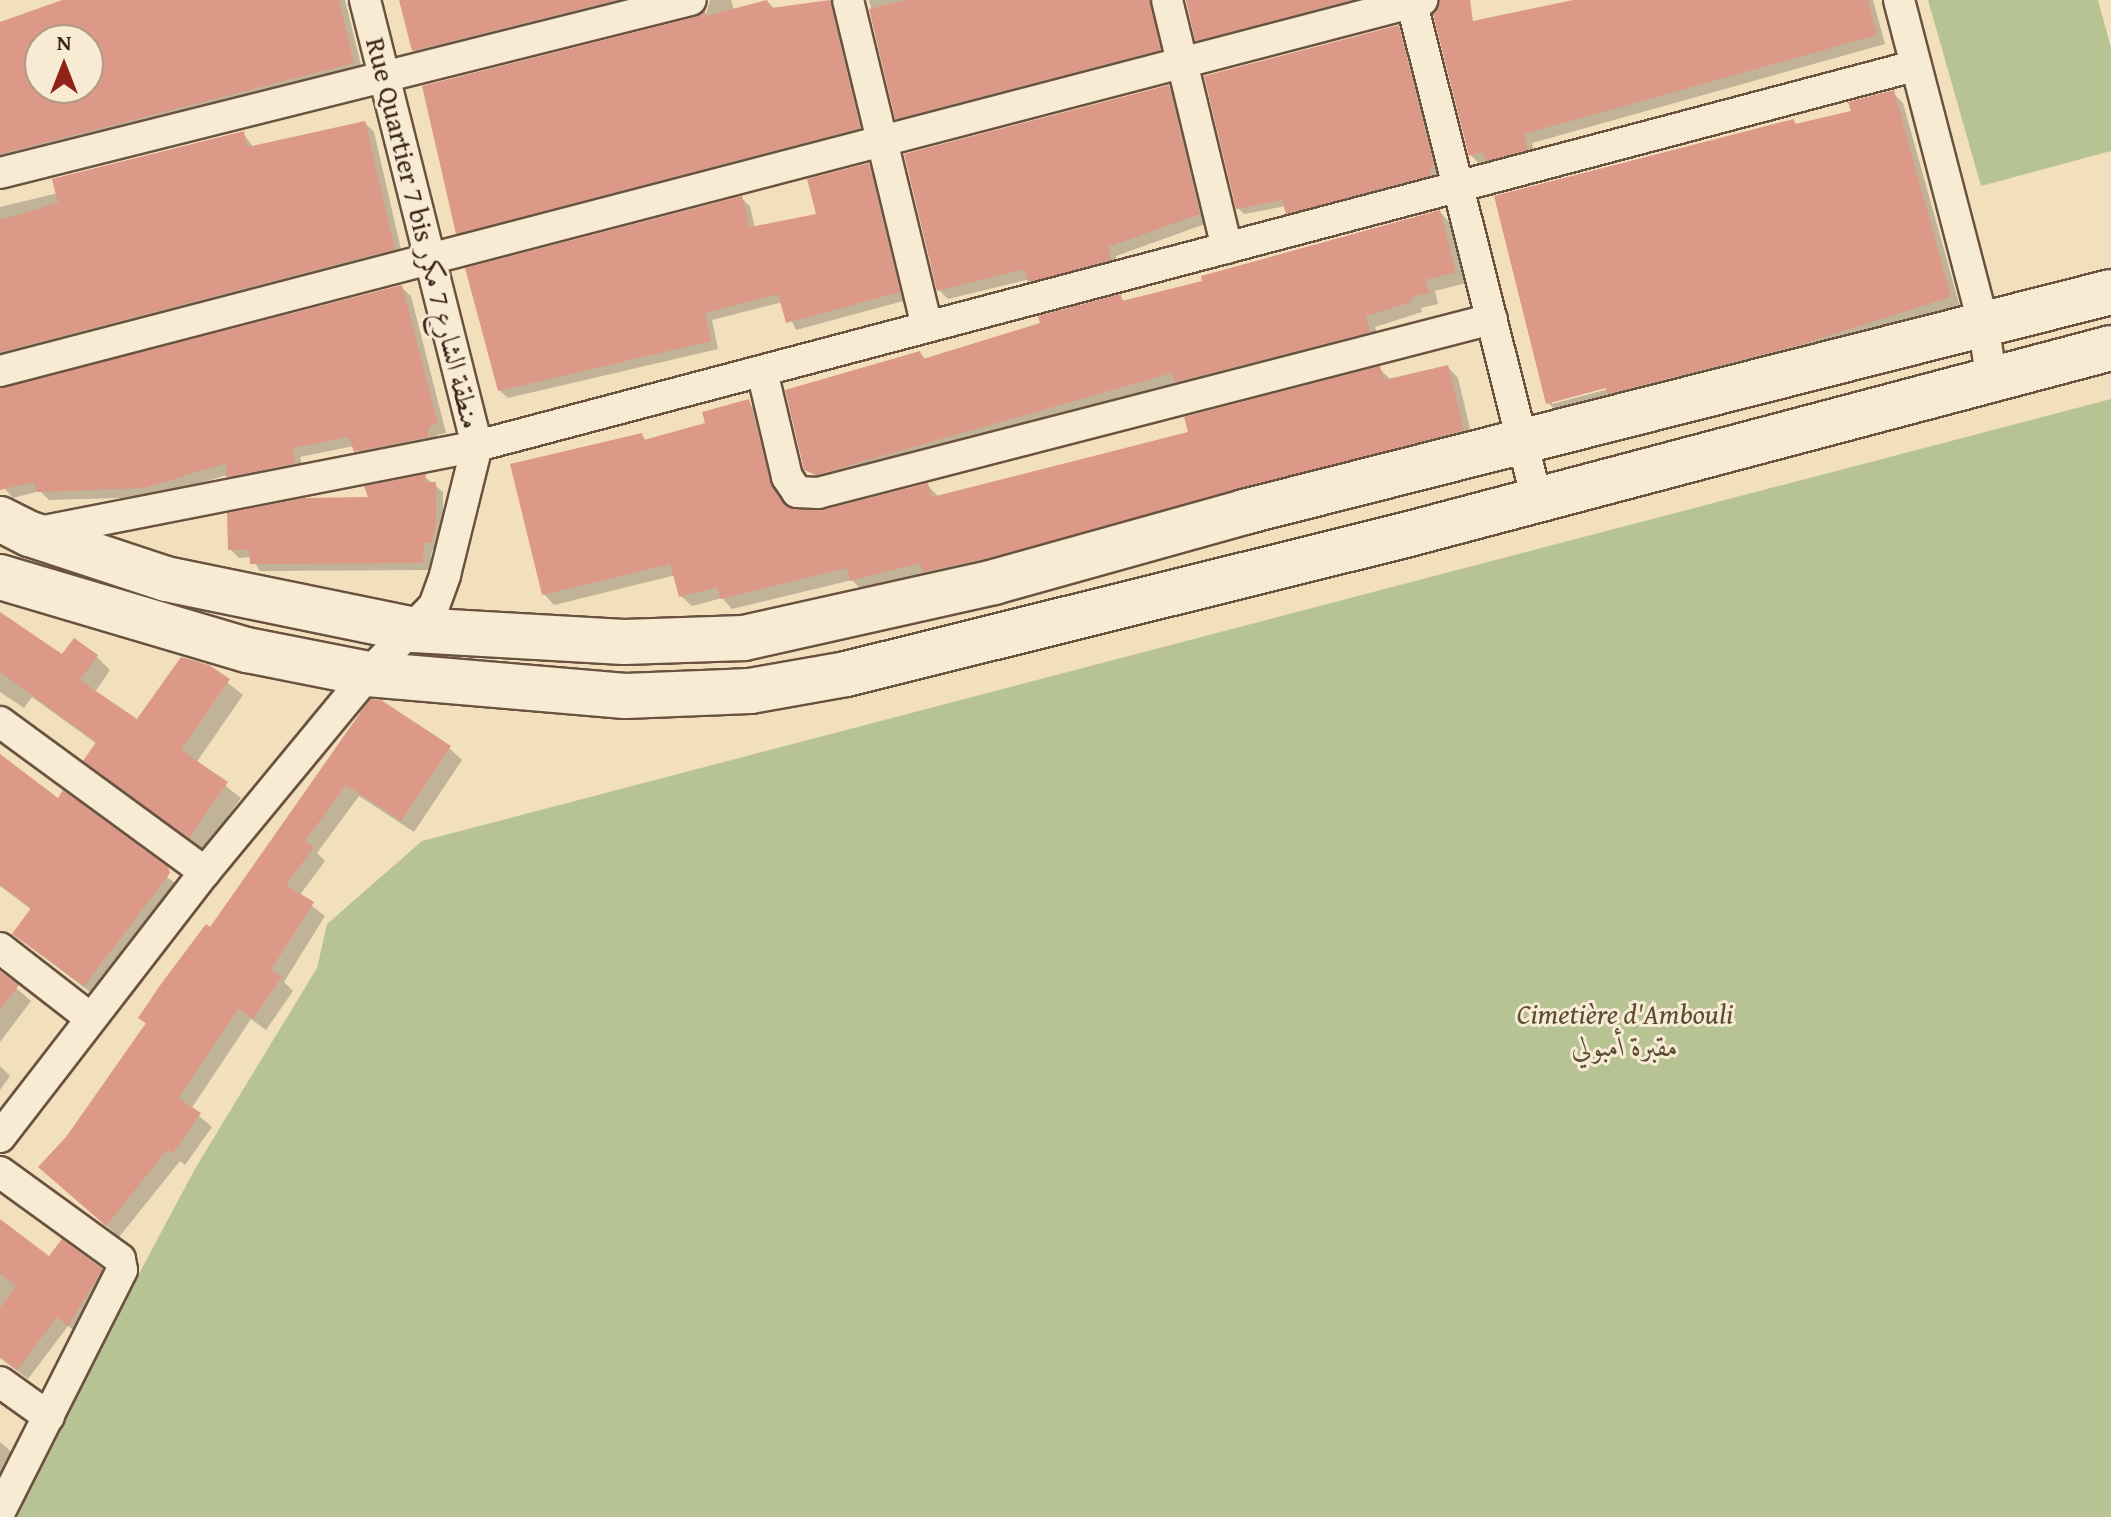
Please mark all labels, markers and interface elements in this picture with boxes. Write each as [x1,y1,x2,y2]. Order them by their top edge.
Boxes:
north arrow [24,24,104,104]
text: N [57,26,71,58]
street label: Rue Quartier 7 bis منطقة الشارع 7 مكرر [359,34,489,432]
park label: Cimetière d'Ambouli مقبرة أمبولي [1517,997,1733,1063]

